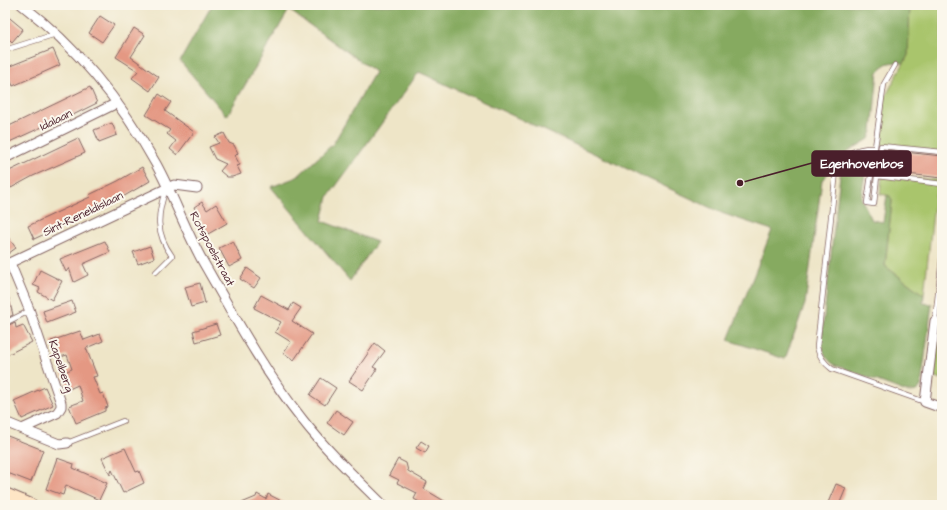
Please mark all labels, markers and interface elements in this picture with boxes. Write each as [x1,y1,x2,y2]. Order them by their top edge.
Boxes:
street label: Idalaan [37,105,75,135]
callout: Egenhovenbos [812,151,911,176]
text: Egenhovenbos [820,155,904,175]
street label: Sint-Reneldislaan [40,187,126,241]
street label: Rotspoelstraat [185,209,239,290]
street label: Kapelberg [43,337,78,395]

